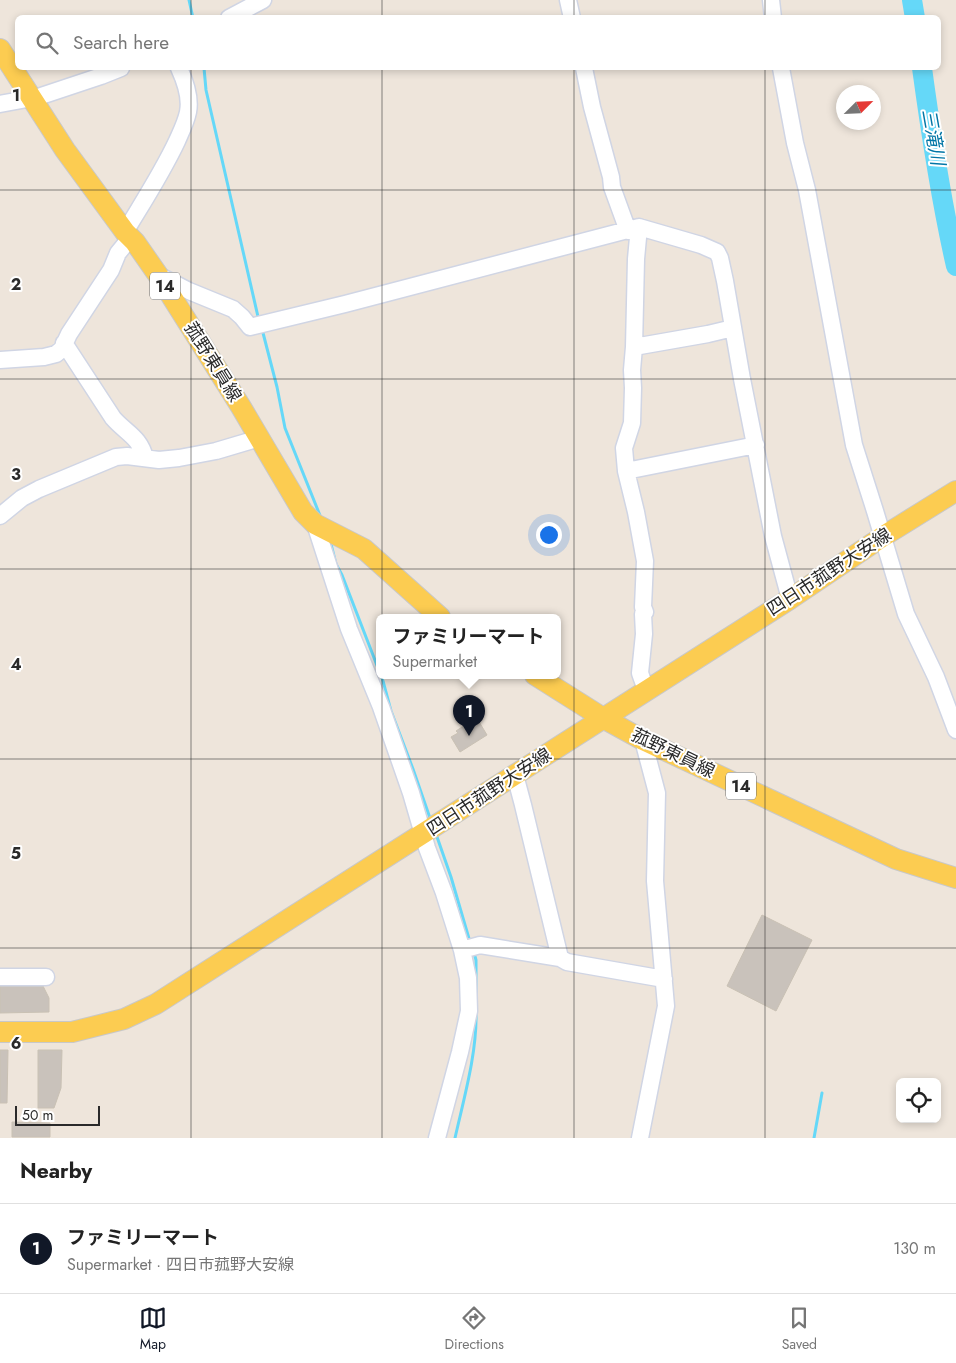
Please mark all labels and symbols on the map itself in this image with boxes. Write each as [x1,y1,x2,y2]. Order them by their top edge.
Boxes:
text: 1 [12,84,20,107]
north arrow [836,85,881,130]
water label: 三滝川 [915,107,952,169]
road number: 14 [150,272,180,300]
text: 2 [11,273,21,296]
street label: 菰野東員線 [178,317,248,407]
text: 3 [11,463,21,486]
your location [536,522,562,548]
street label: 四日市菰野大安線 [762,522,896,622]
text: 4 [10,653,22,676]
pin: 1 [453,695,485,736]
street label: 菰野東員線 [627,722,719,784]
street label: 四日市菰野大安線 [422,742,556,842]
road number: 14 [726,772,756,799]
text: 5 [11,842,21,865]
text: 6 [11,1032,21,1055]
scale bar [15,1103,100,1126]

